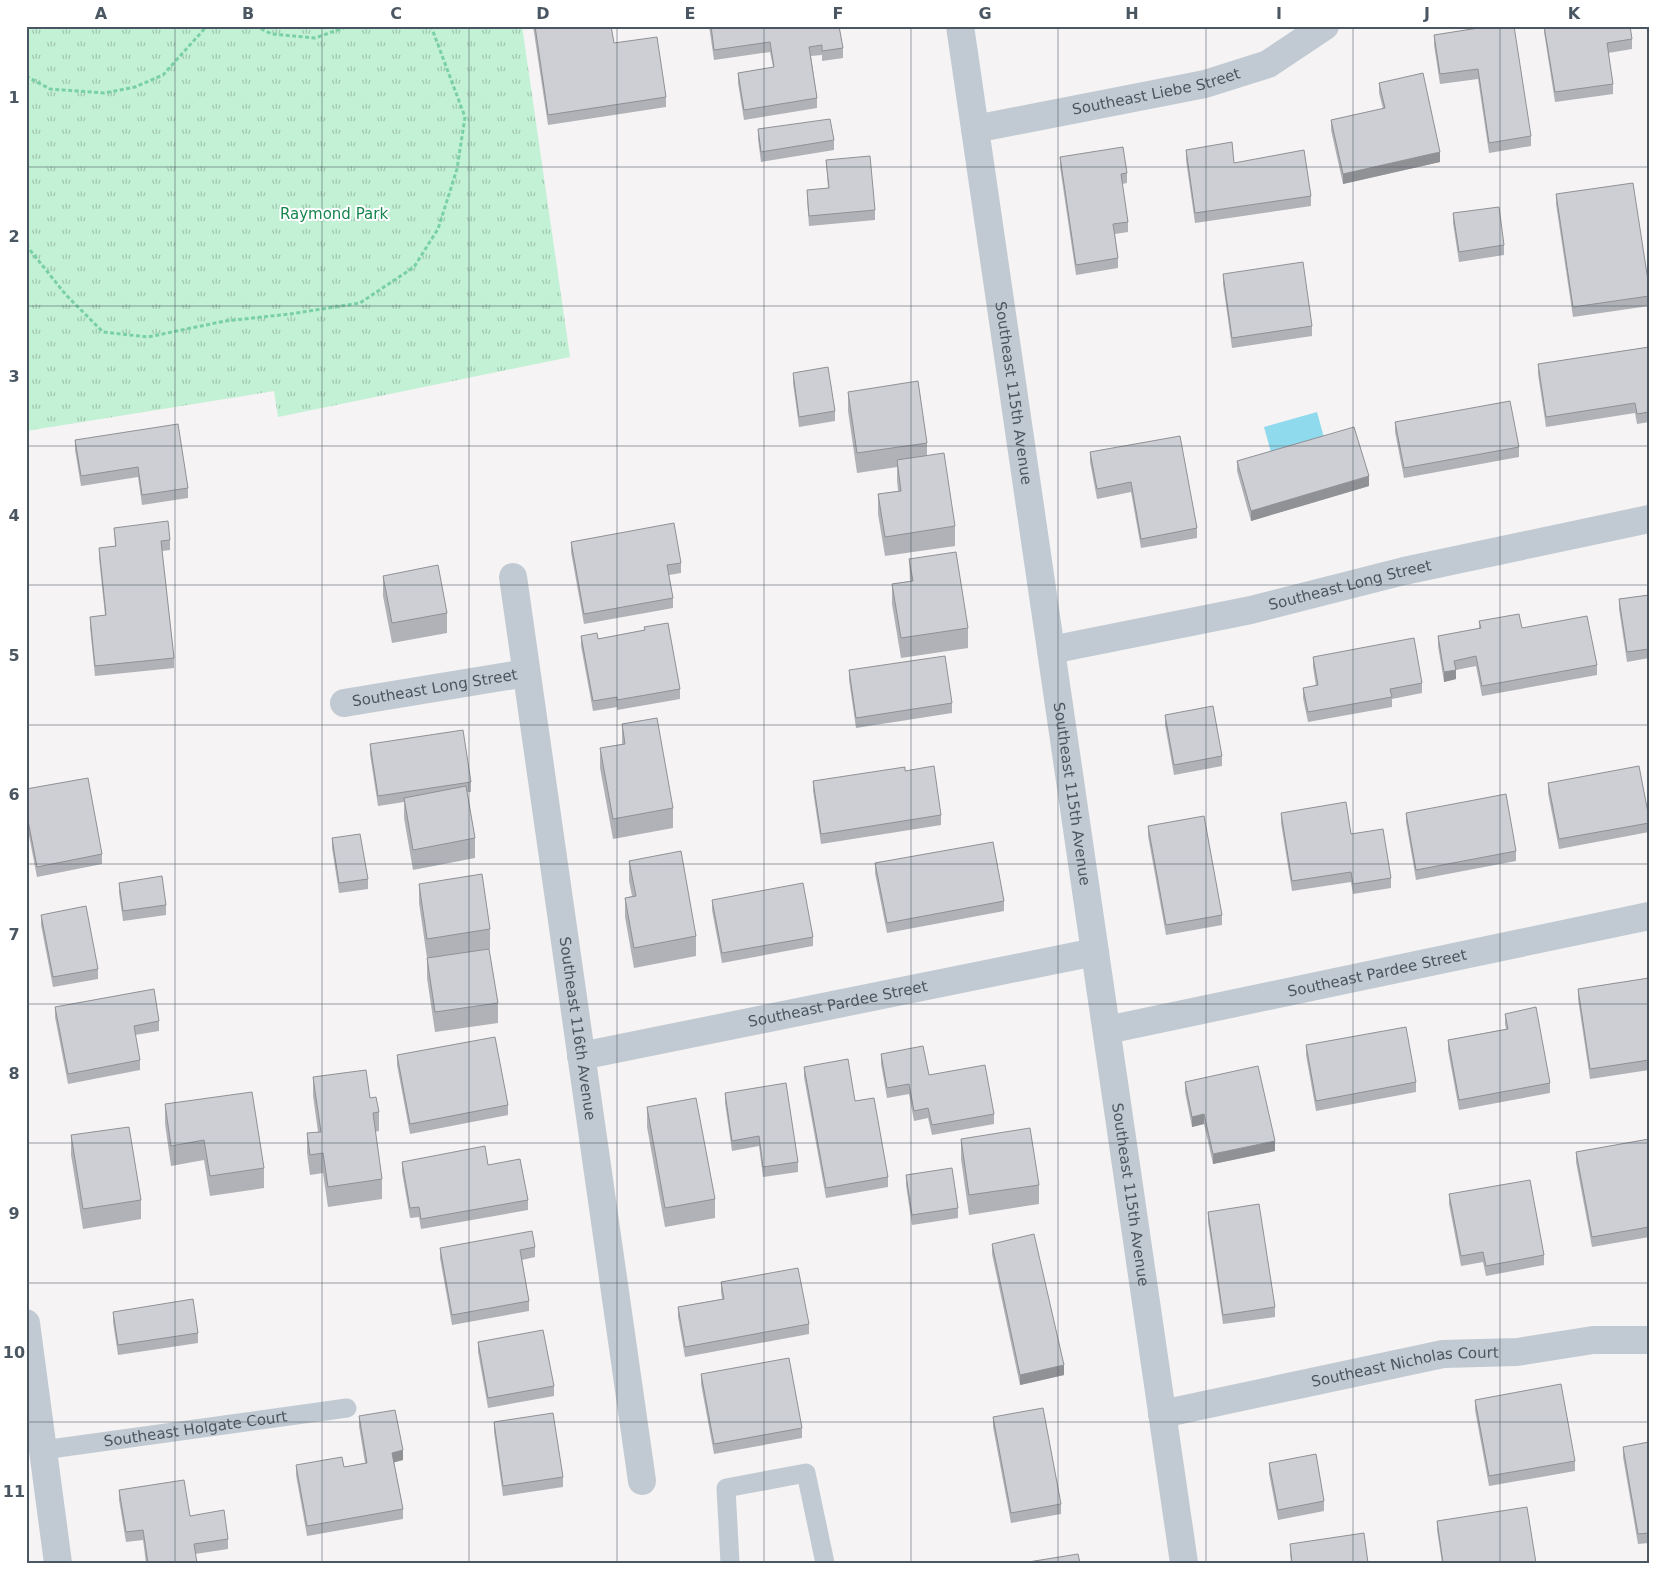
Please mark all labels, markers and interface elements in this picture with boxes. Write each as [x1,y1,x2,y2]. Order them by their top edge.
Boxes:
text: A [95,4,108,23]
text: B [242,4,254,23]
text: C [390,4,402,23]
text: D [536,4,550,23]
text: E [685,4,695,23]
text: F [833,4,843,23]
text: G [978,4,992,23]
text: H [1125,4,1139,23]
text: I [1276,4,1282,23]
text: J [1423,4,1430,23]
text: K [1568,4,1581,23]
street label: Southeast Liebe Street [1071,64,1243,119]
text: 1 [8,88,20,107]
park label: Raymond Park [280,205,388,223]
text: 2 [8,227,20,246]
street label: Southeast 115th Avenue [991,300,1036,486]
text: 3 [8,367,20,386]
text: 4 [8,506,20,525]
street label: Southeast Long Street [1267,556,1433,614]
text: 5 [8,646,20,665]
street label: Southeast Long Street [351,666,519,711]
street label: Southeast 115th Avenue [1050,701,1094,887]
text: 6 [8,785,20,804]
text: 7 [8,925,20,944]
street label: Southeast 116th Avenue [555,935,599,1121]
street label: Southeast Pardee Street [1286,946,1468,1001]
street label: Southeast Pardee Street [747,977,929,1031]
text: 8 [8,1064,20,1083]
street label: Southeast 115th Avenue [1108,1102,1153,1288]
text: 9 [8,1204,20,1223]
text: 10 [3,1343,25,1362]
street label: Southeast Nicholas Court [1310,1343,1499,1391]
street label: Southeast Holgate Court [103,1407,289,1451]
text: 11 [3,1482,25,1501]

